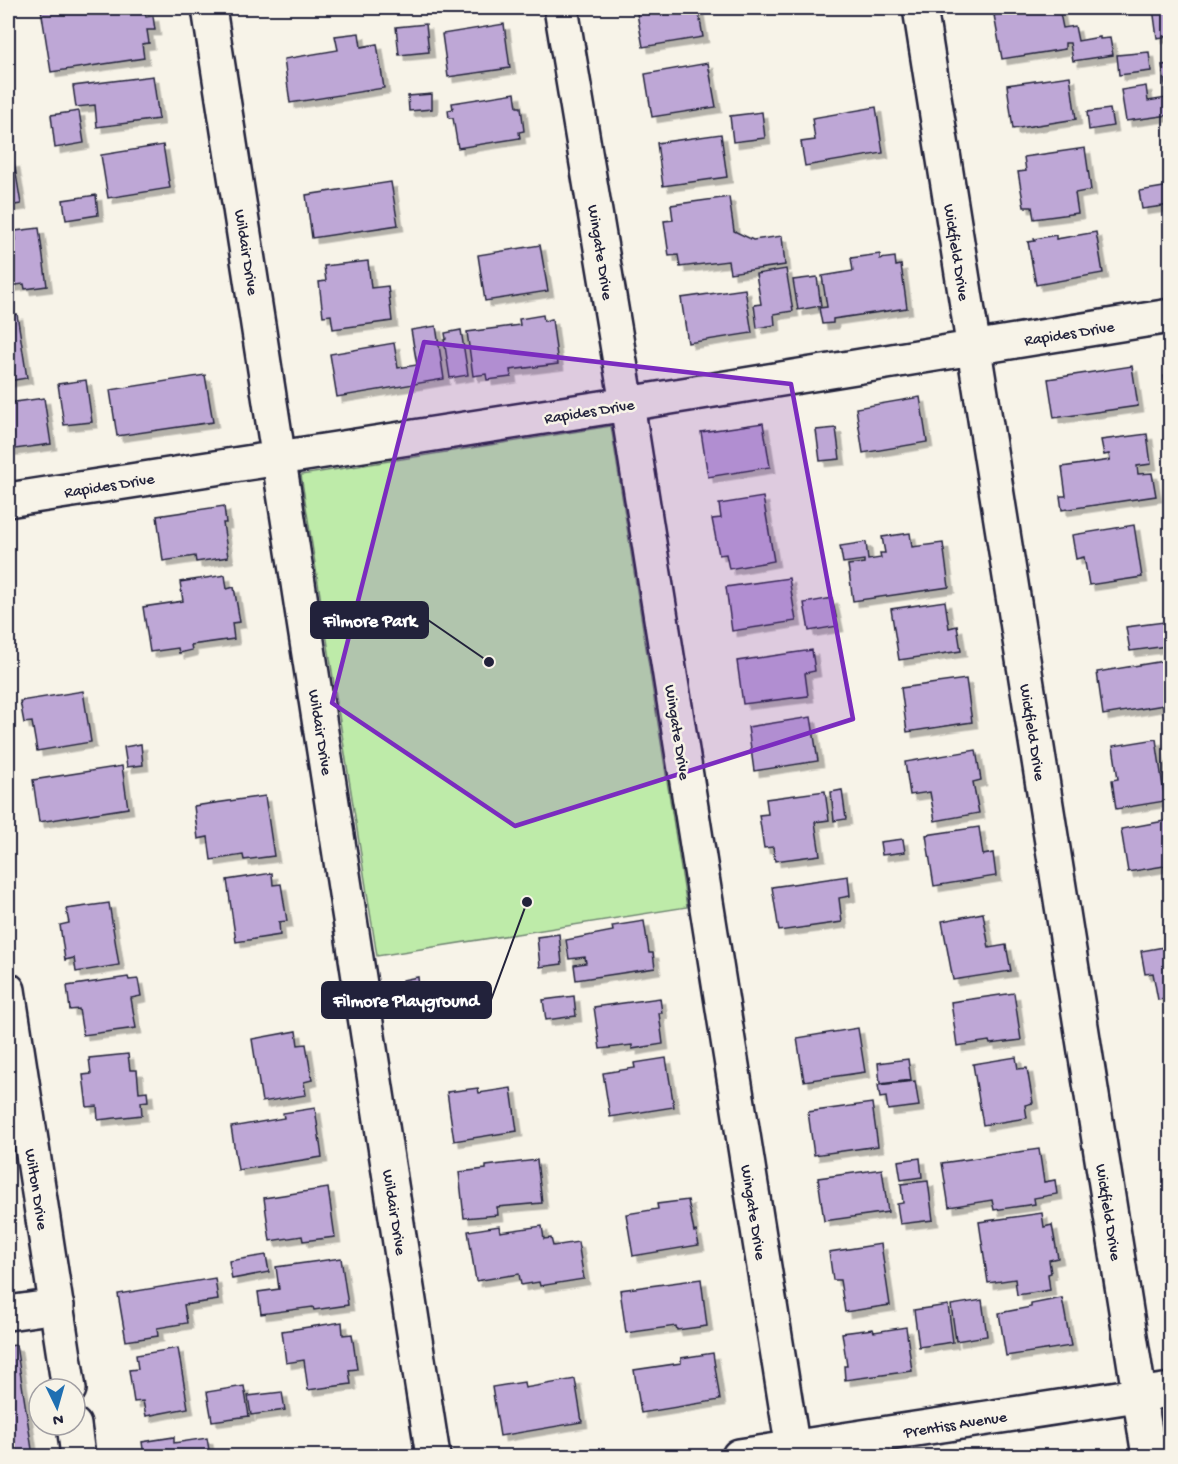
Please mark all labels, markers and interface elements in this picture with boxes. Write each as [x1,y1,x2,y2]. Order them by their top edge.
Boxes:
street label: Wickfield Drive [938,203,972,303]
street label: Wingate Drive [582,204,616,302]
street label: Wildair Drive [228,208,261,298]
street label: Rapides Drive [1023,319,1117,352]
street label: Rapides Drive [543,397,637,430]
street label: Rapides Drive [63,471,157,504]
callout: Filmore Park [311,602,428,638]
text: Filmore Park [322,612,419,633]
street label: Wickfield Drive [1014,683,1048,783]
street label: Wingate Drive [659,684,693,782]
street label: Wildair Drive [302,688,335,778]
callout: Filmore Playground [322,982,491,1018]
text: Filmore Playground [332,992,481,1013]
street label: Wilton Drive [19,1148,50,1232]
street label: Wickfield Drive [1090,1163,1124,1263]
street label: Wingate Drive [735,1164,769,1262]
street label: Wildair Drive [376,1168,409,1258]
north arrow [27,1377,87,1437]
text: N [51,1409,64,1428]
street label: Prentiss Avenue [902,1409,1009,1444]

